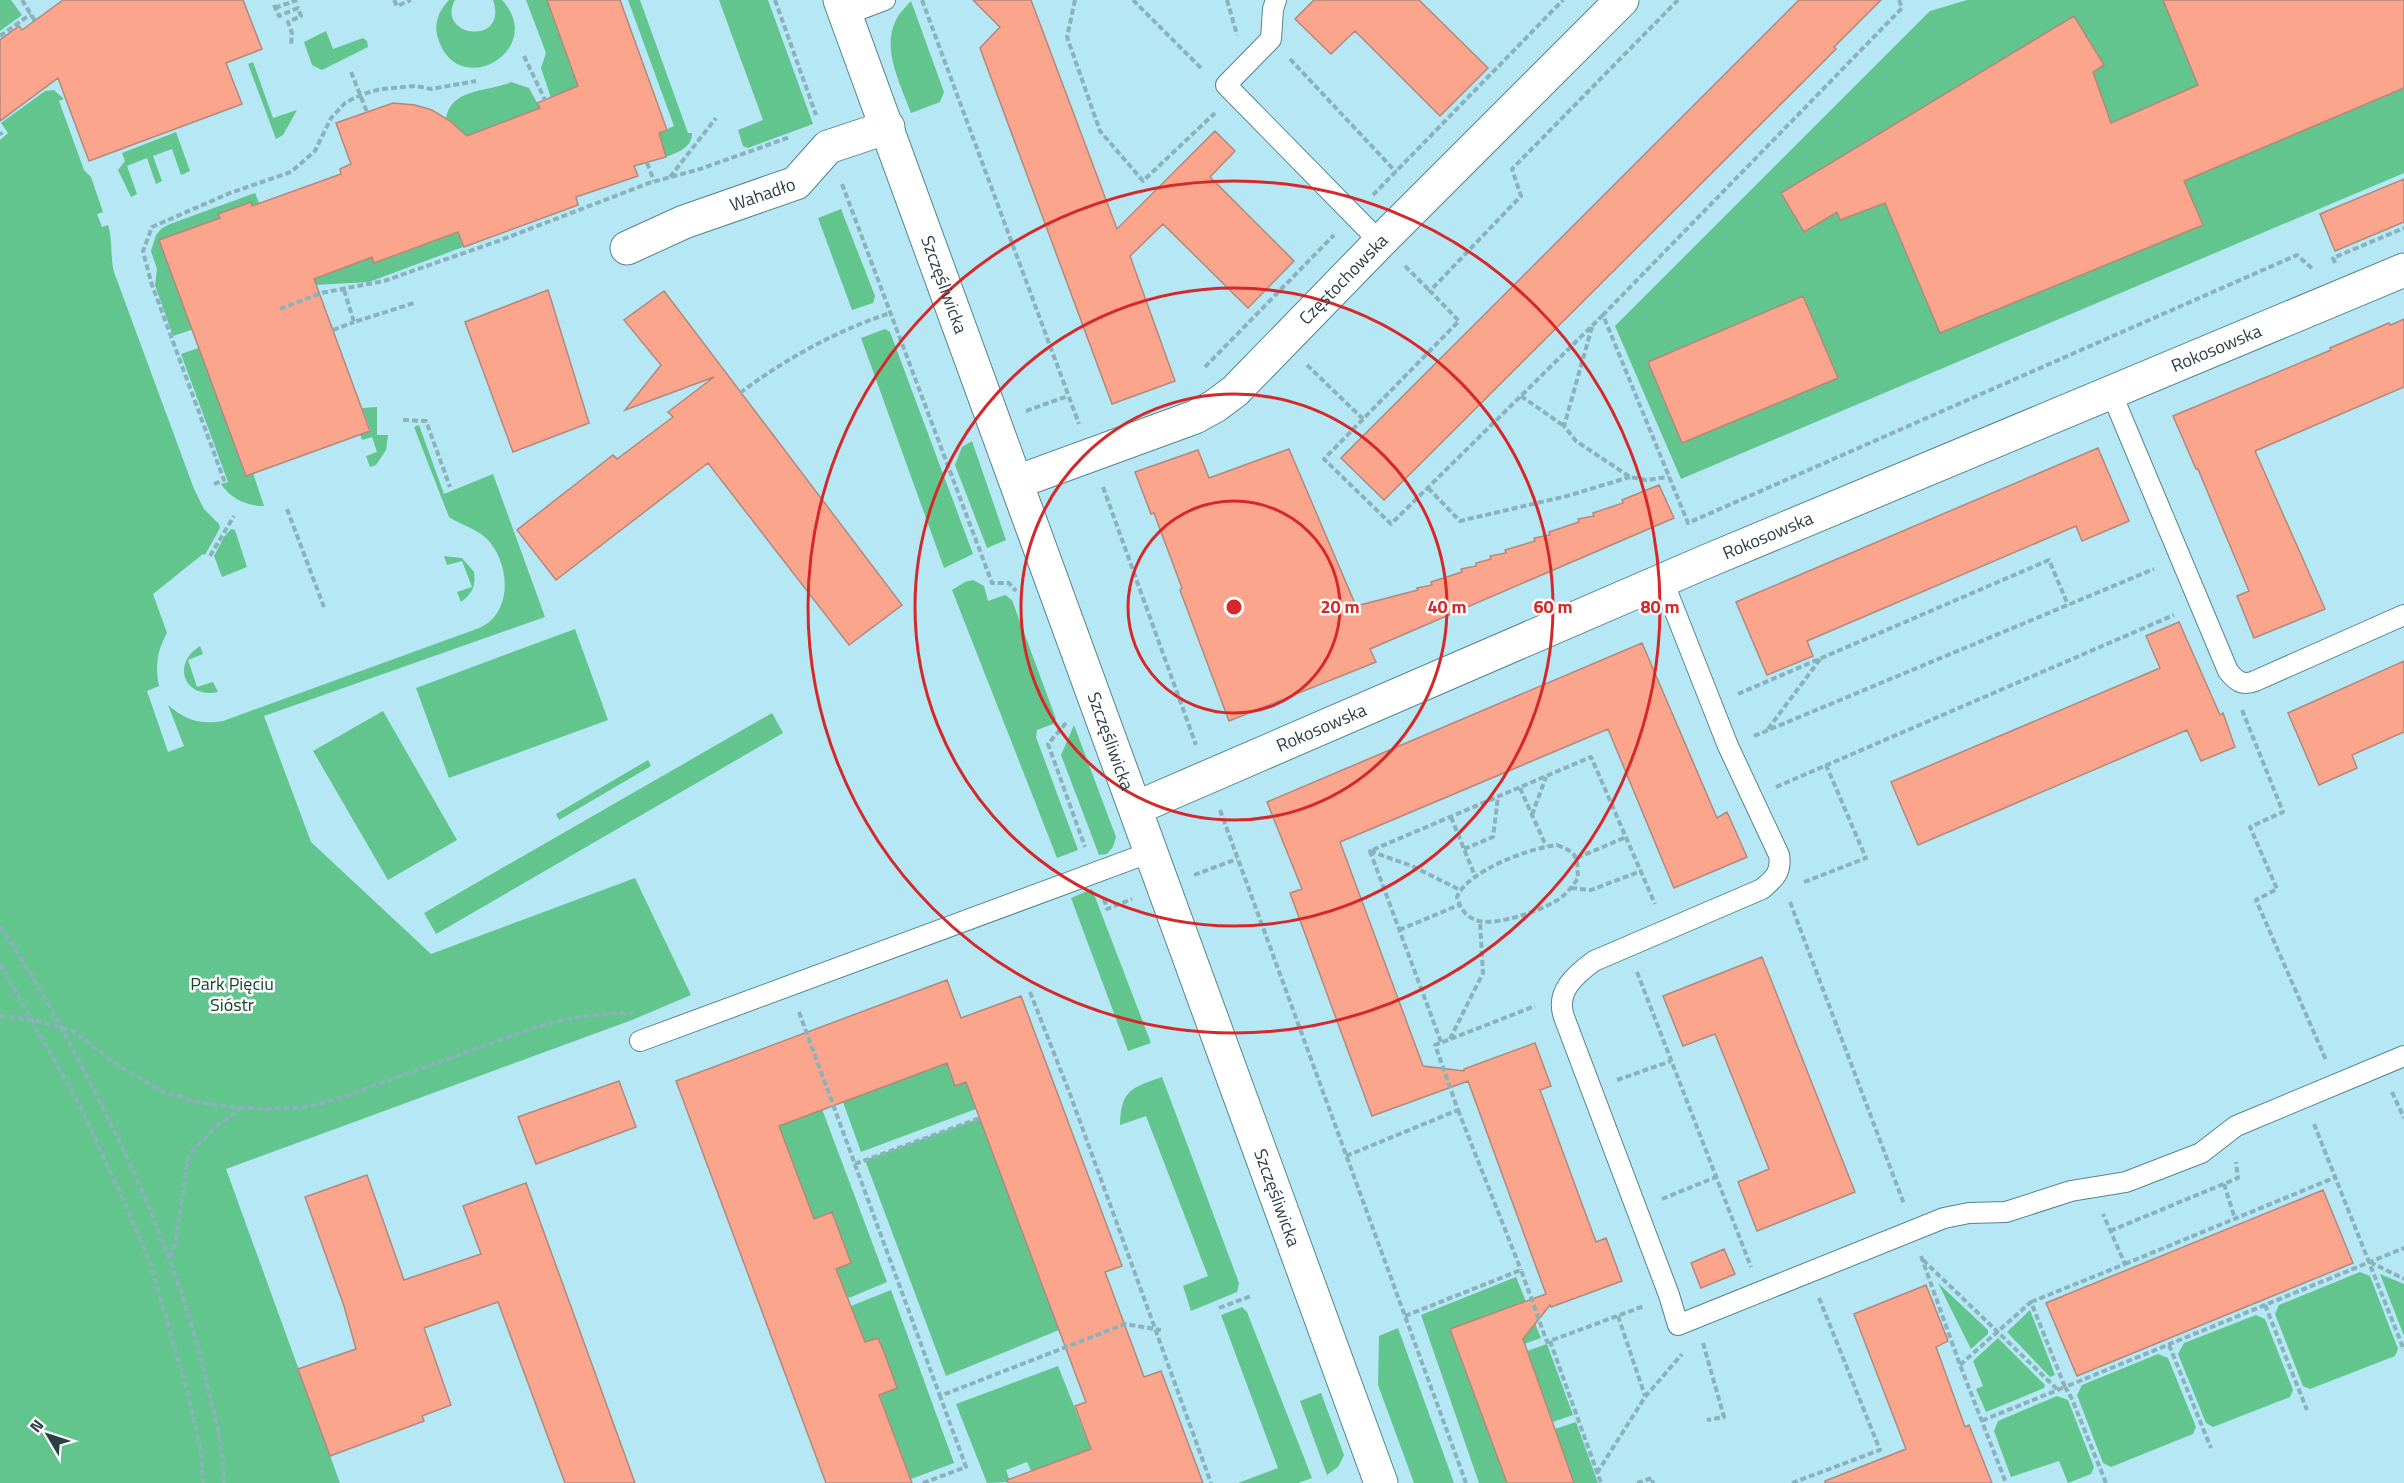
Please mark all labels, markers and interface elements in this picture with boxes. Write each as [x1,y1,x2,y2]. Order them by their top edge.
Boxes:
street label: Wahadło [726,170,799,218]
street label: Częstochowska [1292,227,1394,331]
street label: Szczęśliwicka [914,232,975,337]
street label: Rokosowska [2167,317,2265,379]
street label: Rokosowska [1718,504,1817,566]
text: 20 m [1320,593,1360,620]
text: 40 m [1427,593,1467,620]
text: 60 m [1533,593,1573,620]
text: 80 m [1640,593,1680,620]
centre of rings [1224,597,1244,617]
street label: Szczęśliwicka [1081,688,1141,794]
street label: Rokosowska [1272,696,1371,759]
park label: Park Pięciu Sióstr [190,970,274,1018]
street label: Szczęśliwicka [1247,1145,1308,1250]
north arrow [18,1405,78,1465]
text: N [24,1414,49,1437]

